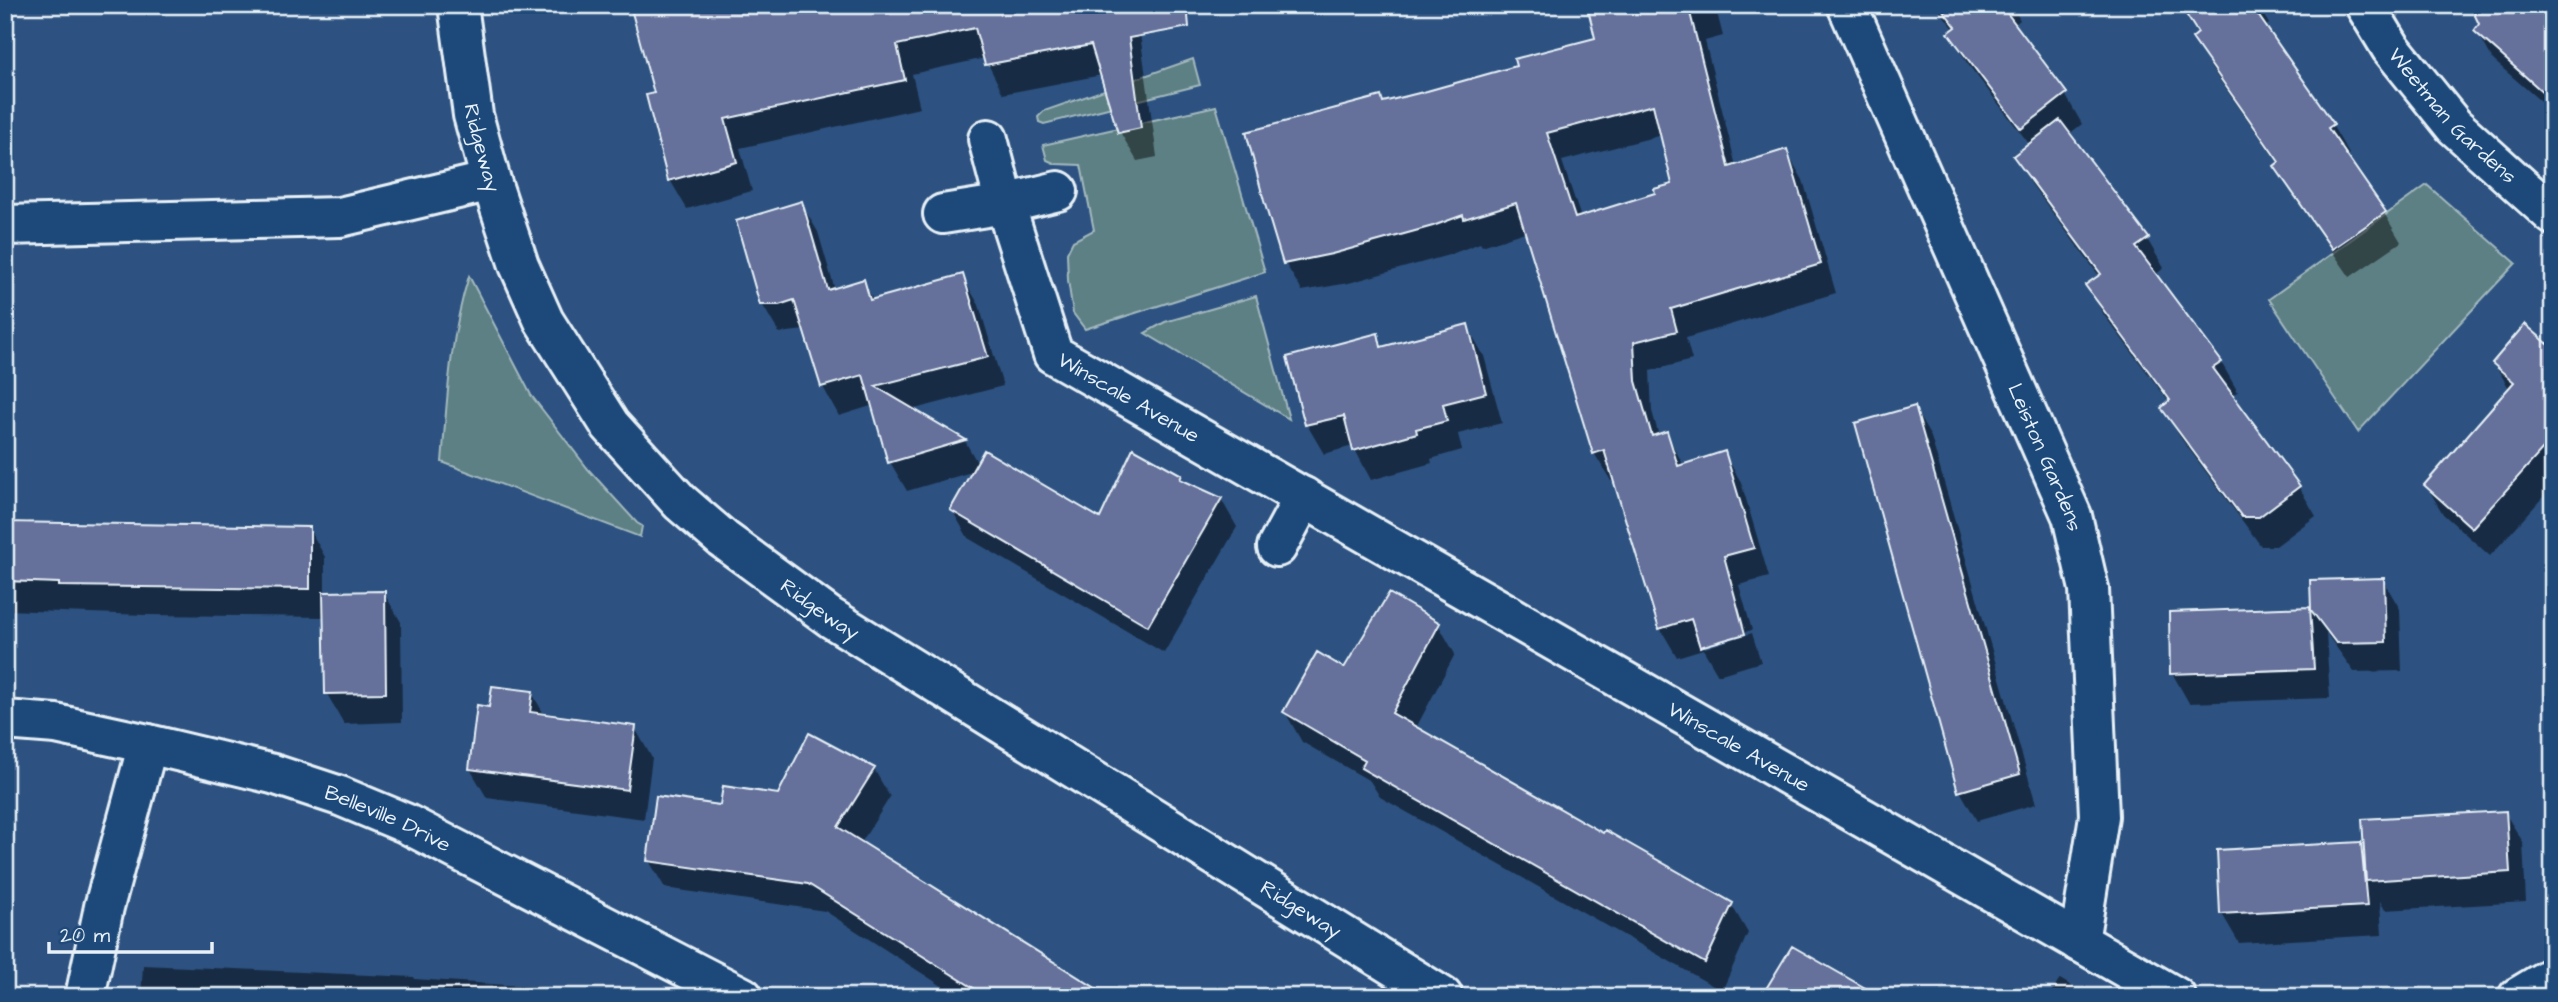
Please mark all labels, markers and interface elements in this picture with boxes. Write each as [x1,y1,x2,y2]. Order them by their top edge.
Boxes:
street label: Weetman Gardens [2381,42,2523,191]
street label: Ridgeway [457,102,508,197]
street label: Winscale Avenue [1052,346,1205,450]
street label: Leiston Gardens [2000,379,2089,534]
street label: Ridgeway [774,572,865,649]
street label: Winscale Avenue [1662,695,1815,799]
street label: Belleville Drive [321,778,456,859]
street label: Ridgeway [1255,873,1347,948]
scale bar [49,911,212,955]
text: 20 m [60,921,111,950]

